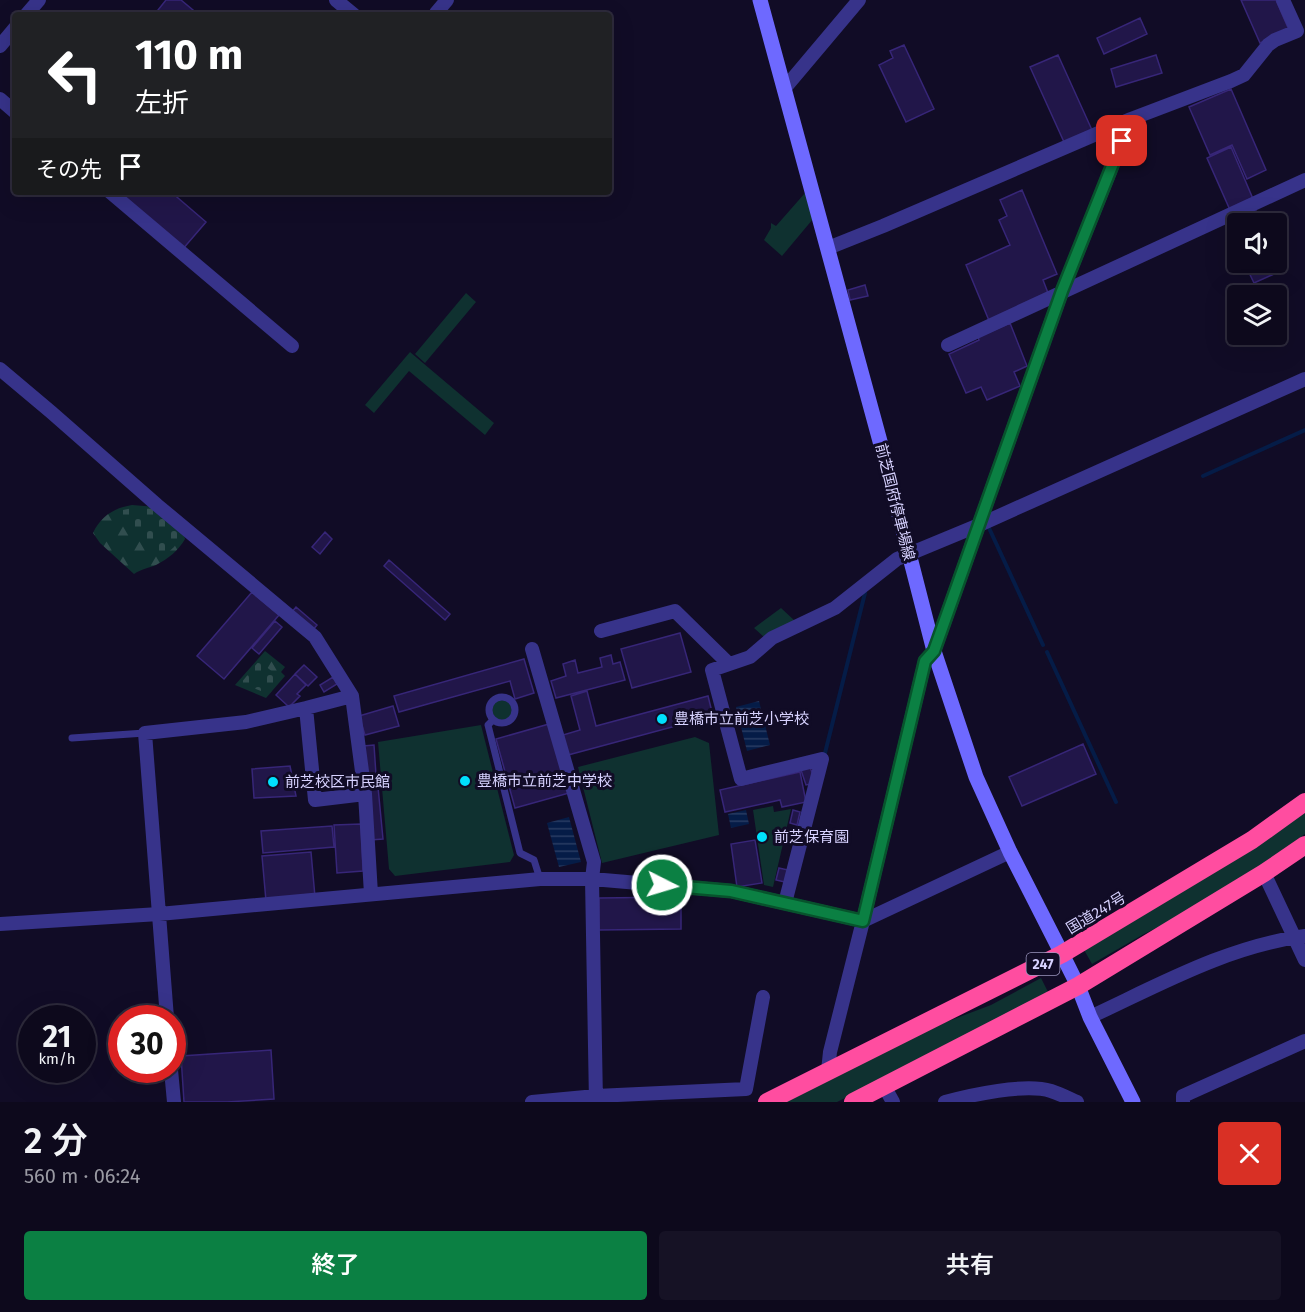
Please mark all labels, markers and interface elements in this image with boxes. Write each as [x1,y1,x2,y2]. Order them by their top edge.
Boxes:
text: 110 m [135,30,243,80]
icon: left [36,36,114,114]
text: 左折 [135,87,189,119]
pin [1096,115,1147,166]
icon: arrive [1105,124,1138,157]
icon: arrive [114,150,147,183]
text: その先 [36,156,102,183]
map controls [1227,213,1287,345]
button: sound [1227,213,1287,273]
button: layers [1227,285,1287,345]
street label: 前芝国府停車場線 [872,442,918,562]
place label: 豊橋市立前芝小学校 [674,710,809,728]
marker: 豊橋市立前芝小学校 [655,712,669,726]
place label: 豊橋市立前芝中学校 [477,772,612,790]
place label: 前芝校区市民館 [285,773,390,791]
marker: 豊橋市立前芝中学校 [458,774,472,788]
marker: 前芝校区市民館 [266,775,280,789]
place label: 前芝保育園 [774,828,849,846]
marker: 前芝保育園 [755,830,769,844]
position arrow [630,853,694,917]
street label: 国道247号 [1063,888,1129,938]
road number: 247 [1026,953,1060,975]
speed limit sign: 30 [108,1005,186,1083]
text: 21 [43,1019,71,1055]
text: km/h [38,1050,76,1068]
text: 2 分 [24,1119,87,1163]
button: close [1218,1122,1281,1185]
text: 560 m · 06:24 [24,1164,140,1188]
button: 終了 [24,1231,647,1300]
button: 共有 [659,1231,1281,1300]

